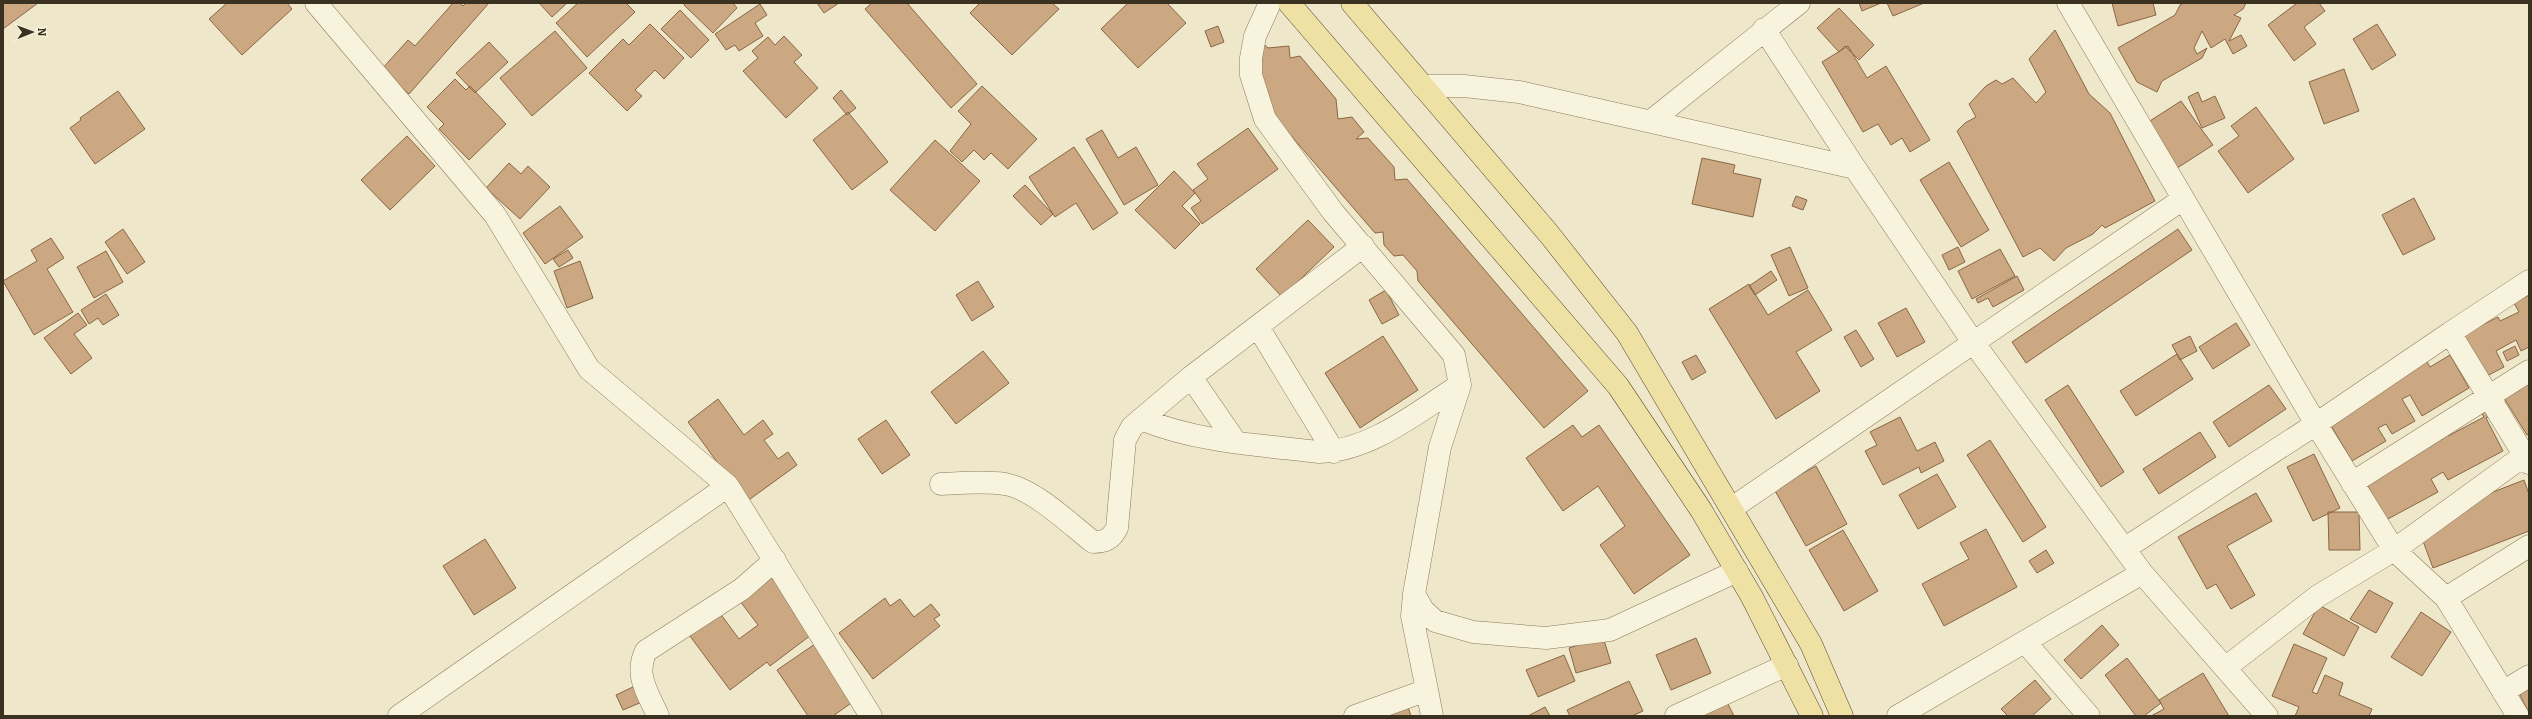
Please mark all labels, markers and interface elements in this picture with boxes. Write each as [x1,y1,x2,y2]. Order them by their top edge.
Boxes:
north arrow [12,12,52,52]
text: N [35,27,48,37]

